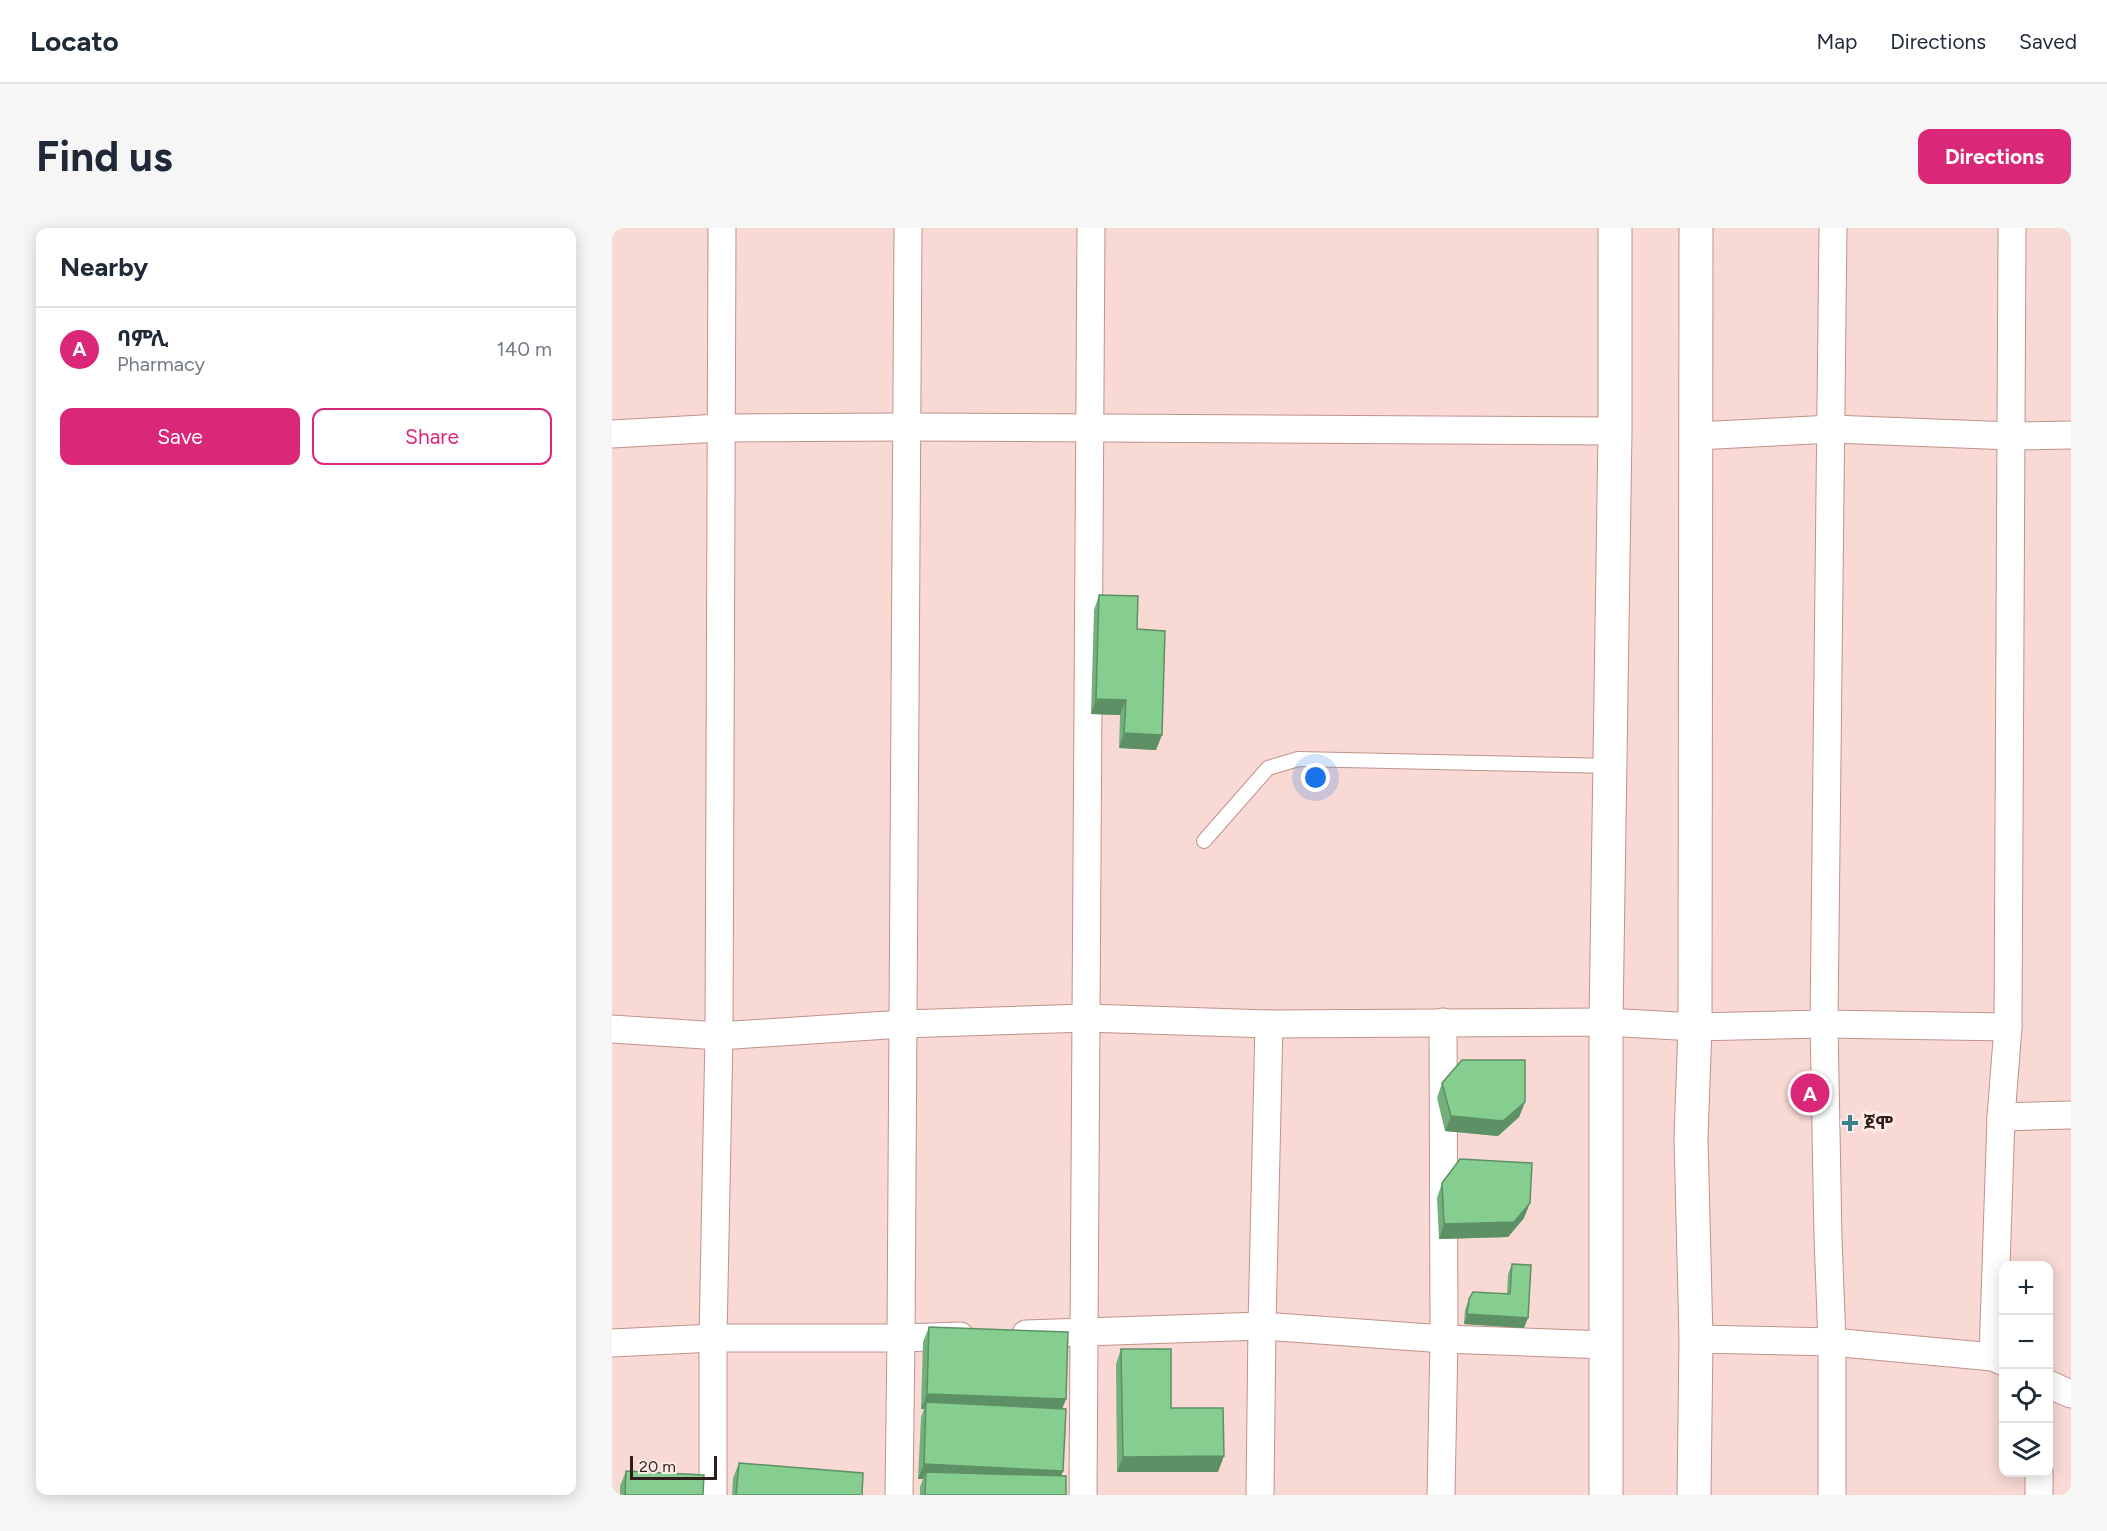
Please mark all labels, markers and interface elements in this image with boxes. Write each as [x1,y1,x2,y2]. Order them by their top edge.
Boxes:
text: Locato [30,24,119,58]
text: Map [1816,29,1857,54]
text: Directions [1890,29,1986,54]
text: Saved [2019,29,2077,54]
button: Directions [1918,129,2071,184]
text: Find us [36,131,173,182]
text: Nearby [60,251,148,283]
text: ባምሊ [117,325,168,352]
text: A [72,337,87,361]
text: 140 m [497,337,552,361]
text: Pharmacy [117,352,205,376]
button: Save [60,408,300,465]
button: Share [312,408,552,465]
your location [1301,763,1330,792]
pin: A [1790,1070,1830,1116]
place label: ጀሞ [1864,1112,1893,1134]
marker: ጀሞ [1841,1114,1859,1132]
map controls [1999,1261,2053,1477]
button: + [1999,1261,2053,1315]
button: − [1999,1315,2053,1369]
button: locate [1999,1369,2053,1423]
button: layers [1999,1423,2053,1477]
scale bar [630,1453,717,1480]
text: 20 m [639,1457,676,1476]

